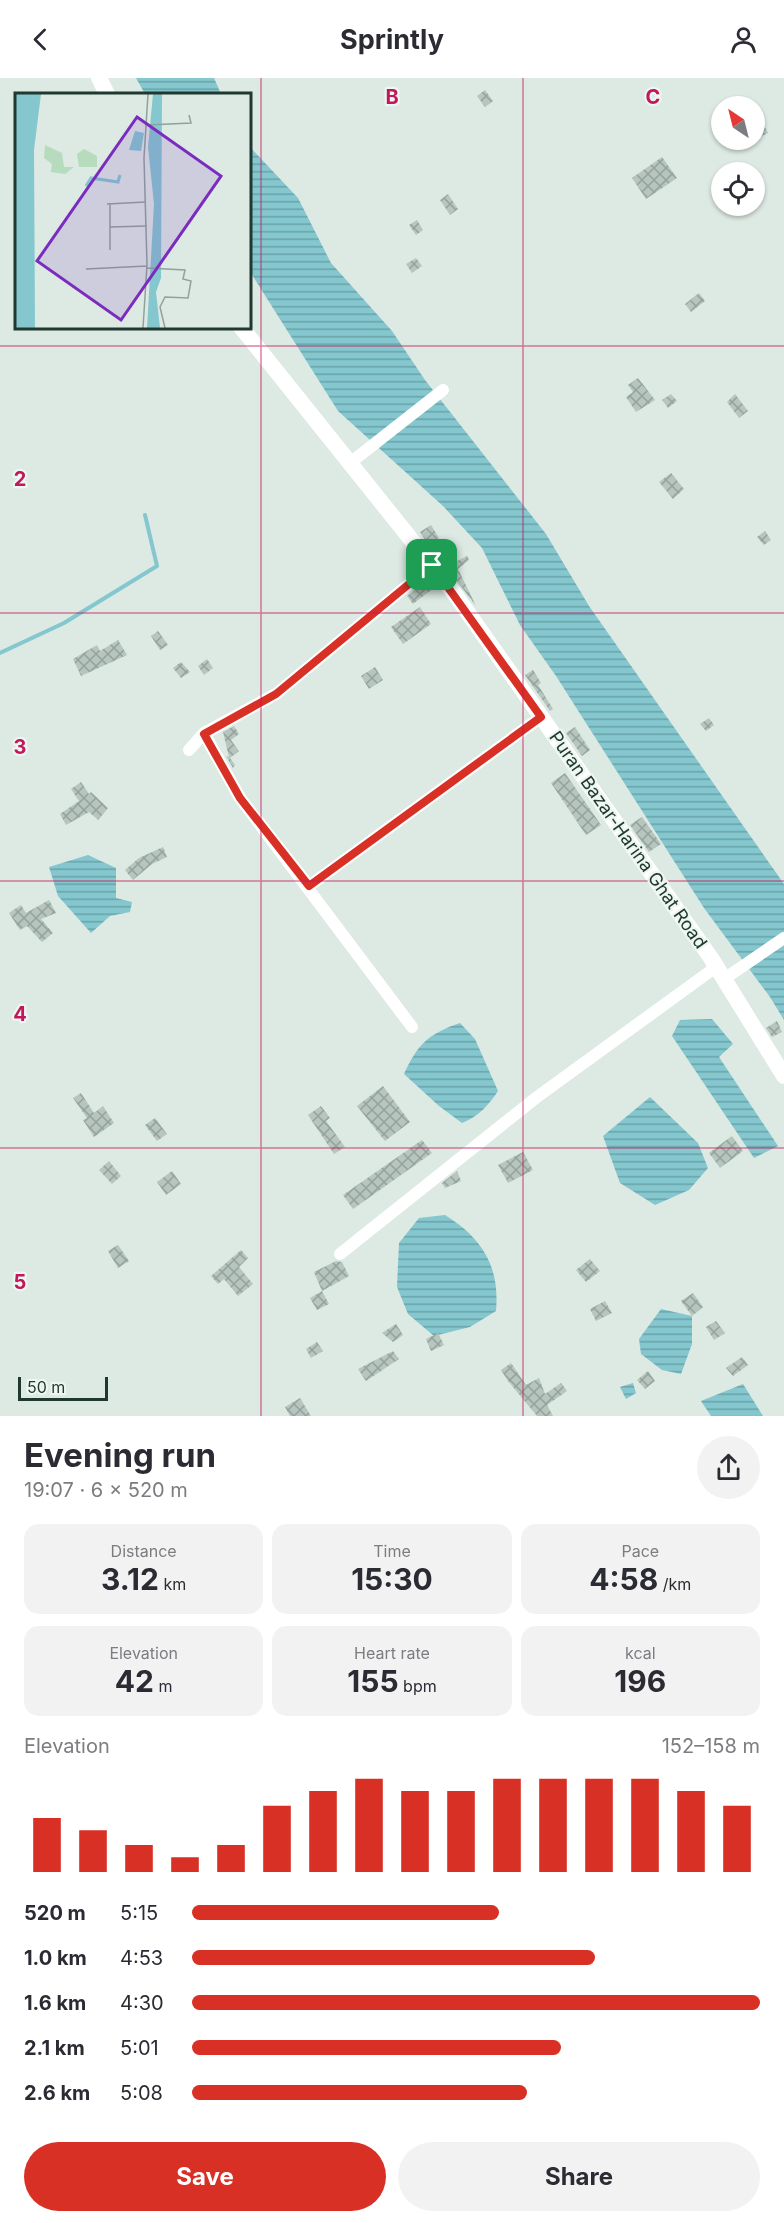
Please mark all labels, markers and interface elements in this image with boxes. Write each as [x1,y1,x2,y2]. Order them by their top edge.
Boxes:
icon: back [24,23,57,56]
text: Sprintly [340,23,444,56]
icon: person [727,23,760,56]
text: B [385,85,399,109]
text: C [646,85,660,109]
inset map [15,93,250,328]
north arrow [711,96,765,150]
map controls [711,96,765,216]
button: locate [711,162,765,216]
text: 2 [14,467,26,491]
pin [406,539,457,590]
icon: arrive [415,548,448,581]
street label: Puran Bazar-Harina Ghat Road [545,727,712,952]
text: 3 [14,735,26,759]
text: 4 [13,1002,27,1026]
text: 5 [14,1270,26,1294]
scale bar [18,1374,108,1402]
text: 50 m [27,1377,65,1397]
text: Evening run [24,1435,216,1475]
button: share [697,1436,760,1499]
text: 19:07 · 6 × 520 m [24,1478,188,1502]
text: Distance [111,1541,177,1561]
text: Time [373,1541,411,1561]
text: Pace [621,1541,659,1561]
text: 3.12 [101,1561,159,1597]
text: 15:30 [351,1561,433,1597]
text: 4:58 [589,1561,658,1597]
text: km [159,1574,186,1594]
text: /km [658,1574,691,1594]
text: Elevation [109,1643,178,1663]
text: Heart rate [354,1643,430,1663]
text: kcal [625,1643,656,1663]
text: 42 [115,1663,154,1699]
text: 155 [347,1663,399,1699]
text: 196 [614,1663,666,1699]
text: m [154,1676,173,1696]
text: bpm [399,1676,437,1696]
text: Elevation [24,1734,110,1758]
text: 152–158 m [662,1734,760,1758]
text: 520 m [24,1901,86,1925]
text: 5:15 [120,1901,158,1925]
text: 1.0 km [24,1946,87,1970]
text: 4:53 [120,1946,163,1970]
text: 1.6 km [24,1991,86,2015]
text: 4:30 [120,1991,164,2015]
text: 2.1 km [24,2036,85,2060]
text: 5:01 [120,2036,159,2060]
text: 2.6 km [24,2081,90,2105]
text: 5:08 [120,2081,163,2105]
button: Save [24,2142,386,2211]
button: Share [398,2142,760,2211]

